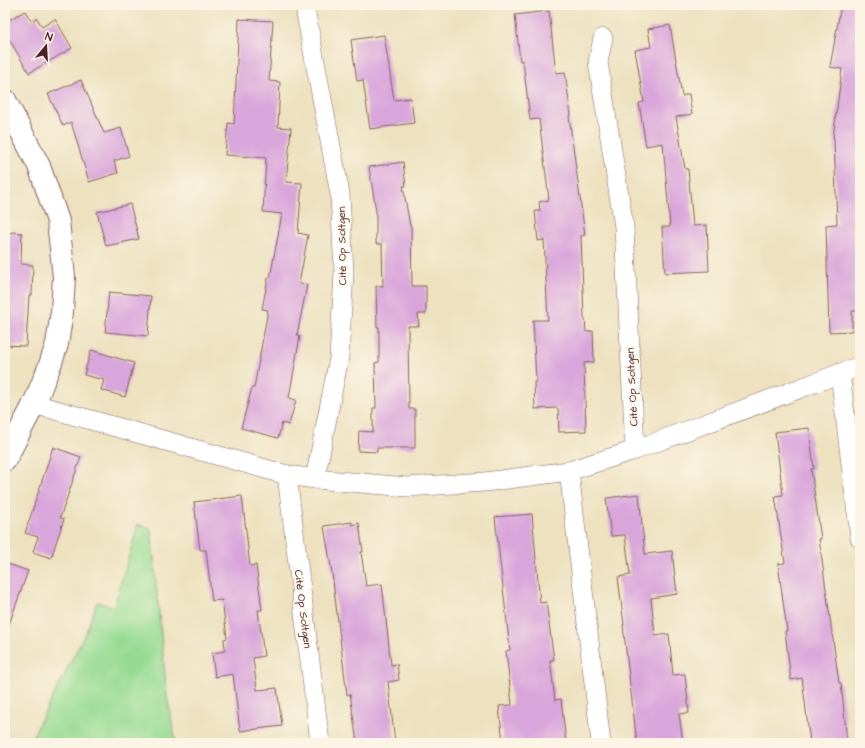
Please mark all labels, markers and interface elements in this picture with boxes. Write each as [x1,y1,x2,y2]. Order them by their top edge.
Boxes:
north arrow [26,26,66,66]
text: N [43,29,55,45]
street label: Cité Op Soltgen [334,206,351,285]
street label: Cité Op Soltgen [622,347,643,427]
street label: Cité Op Soltgen [290,569,315,650]

